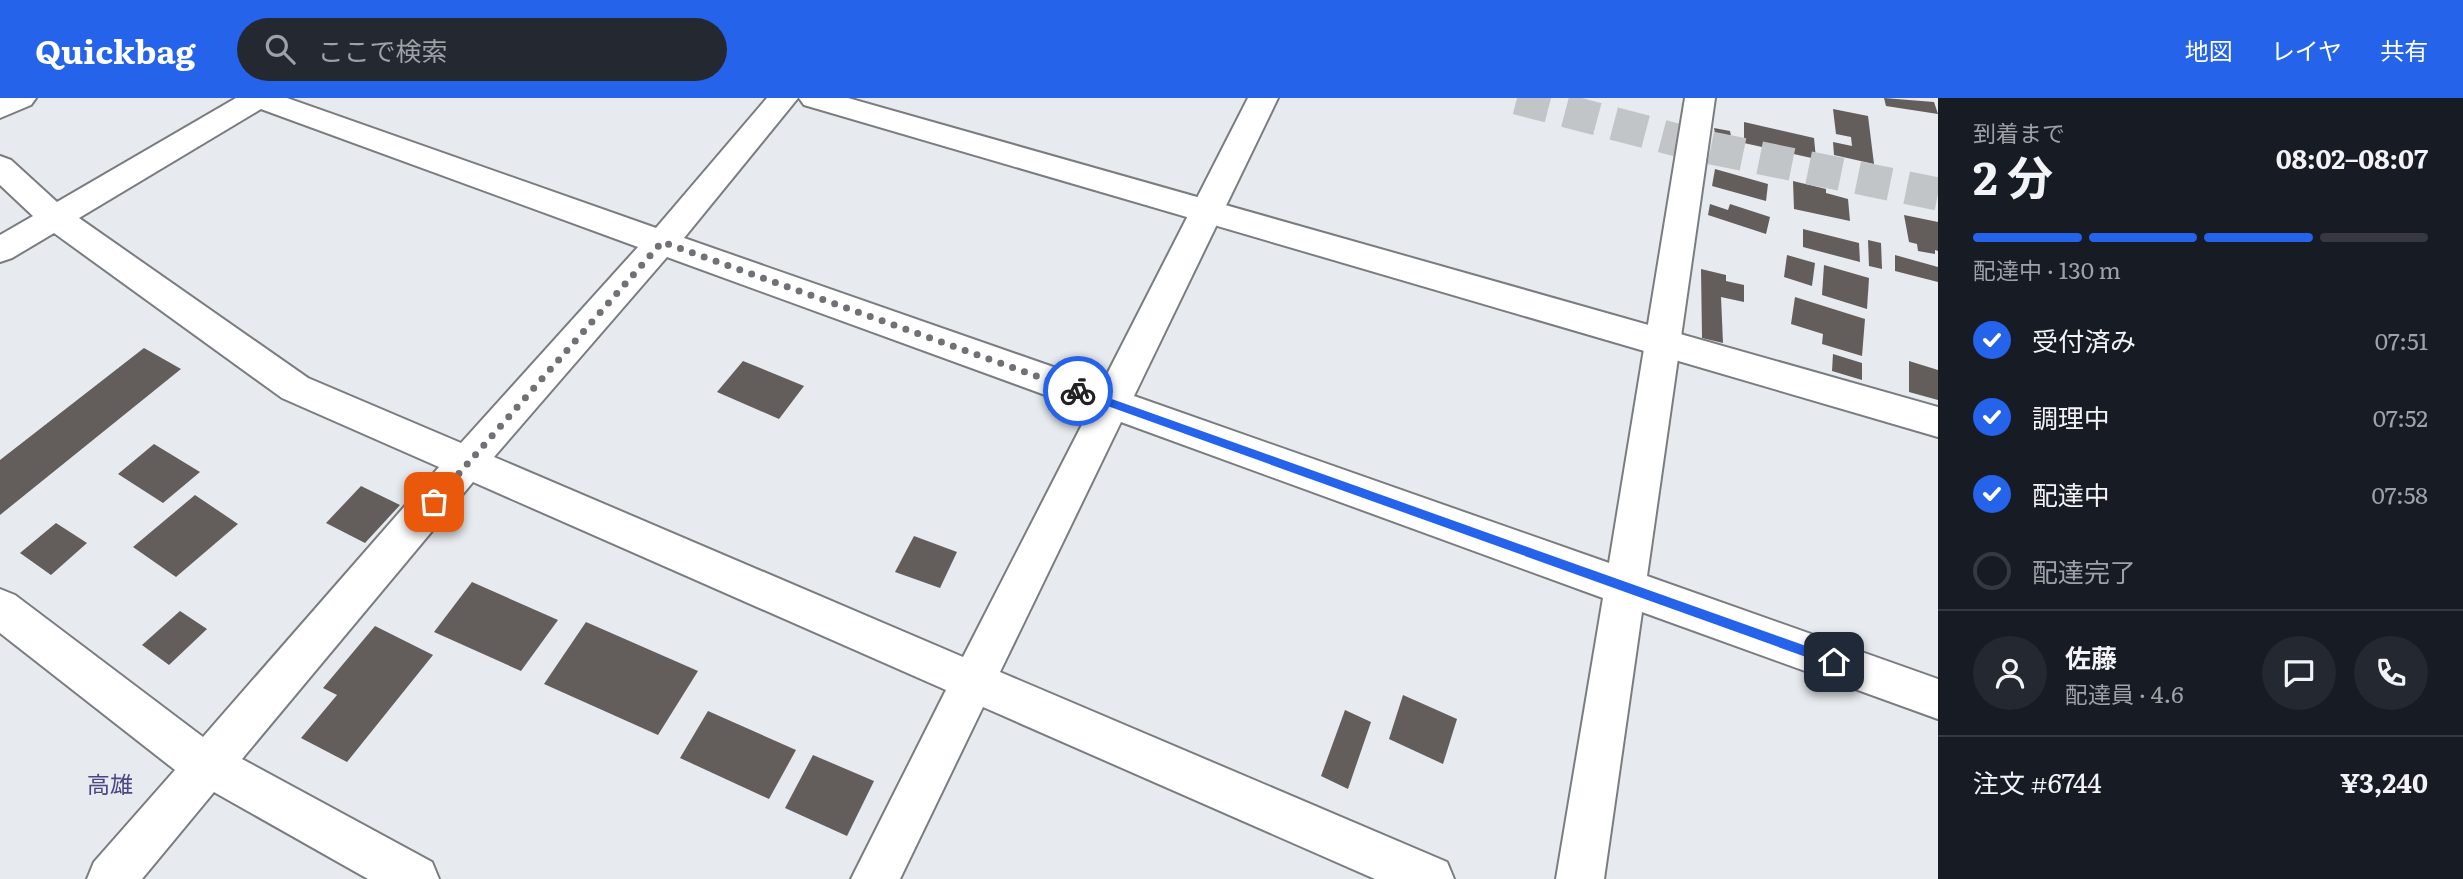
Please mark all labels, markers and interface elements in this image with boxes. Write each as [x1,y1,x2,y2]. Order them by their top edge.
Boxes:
search box [237,18,727,81]
text: Quickbag [35,25,195,74]
icon: search [261,30,299,68]
text: ここで検索 [317,30,447,69]
text: 地図 [2185,32,2233,67]
text: レイヤ [2271,32,2342,67]
text: 共有 [2380,32,2428,67]
text: 到着まで [1973,115,2065,149]
text: 08:02–08:07 [2276,138,2428,177]
text: 2 分 [1973,141,2053,209]
text: 配達中 · 130 m [1973,252,2121,286]
text: 受付済み [2032,320,2136,359]
icon: check [1973,321,2011,359]
text: 07:51 [2375,323,2428,357]
courier [1043,356,1113,426]
icon: bike [1059,372,1097,410]
text: 調理中 [2032,397,2110,436]
icon: check [1973,398,2011,436]
text: 07:52 [2373,400,2428,434]
pin [404,472,464,532]
text: 配達中 [2032,474,2110,513]
icon: check [1973,475,2011,513]
text: 07:58 [2371,477,2428,511]
icon: bag [415,483,453,521]
text: 配達完了 [2032,551,2136,590]
pin [1804,632,1864,692]
button: person [1973,636,2047,710]
button: chat [2262,636,2336,710]
button: phone [2354,636,2428,710]
text: 佐藤 [2065,637,2117,676]
icon: home [1815,643,1853,681]
text: 配達員 · 4.6 [2065,676,2184,710]
text: 注文 #6744 [1973,762,2102,801]
text: ¥3,240 [2340,762,2428,801]
district label: 高雄 [87,766,133,800]

